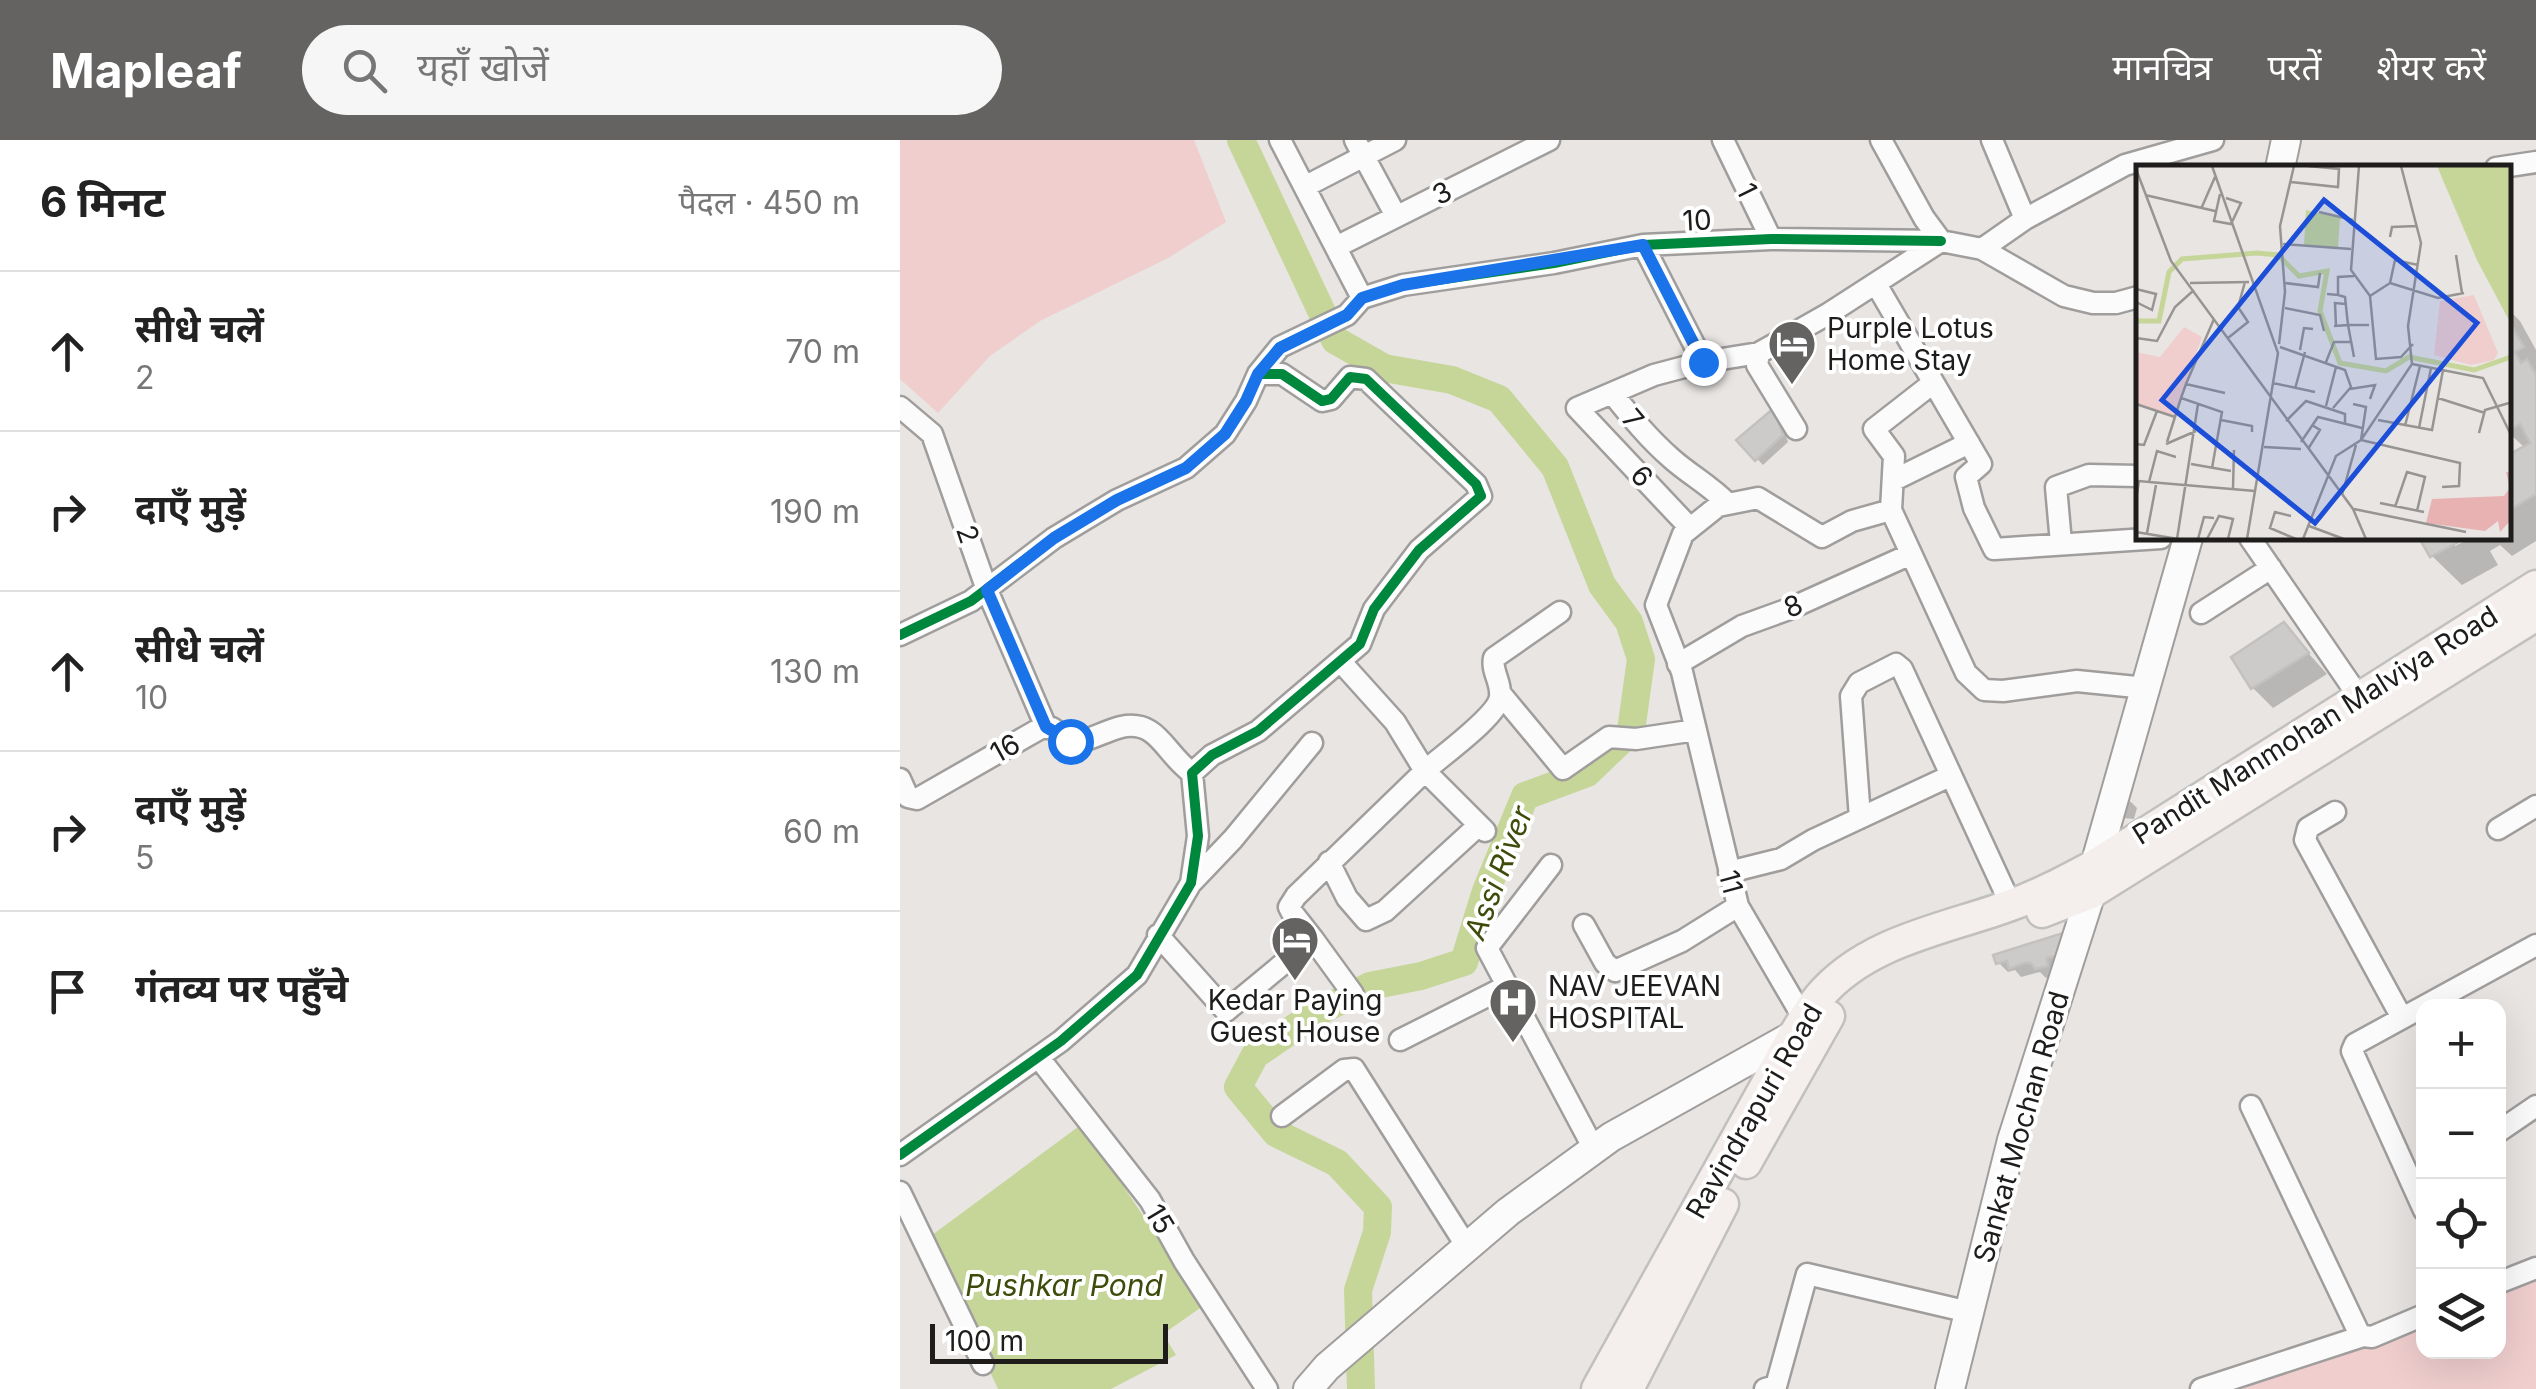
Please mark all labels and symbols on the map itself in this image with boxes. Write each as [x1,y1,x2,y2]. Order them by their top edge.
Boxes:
inset map [2136,165,2511,540]
street label: 3 [1427,174,1457,212]
street label: 1 [1729,177,1765,203]
street label: 10 [1682,202,1712,238]
place label: Purple Lotus Home Stay [1827,311,1994,377]
hotel icon: Purple Lotus Home Stay [1766,318,1818,386]
route end [1681,340,1727,386]
street label: 7 [1615,402,1651,436]
street label: 6 [1624,458,1660,494]
street label: 2 [949,520,987,548]
street label: 8 [1778,587,1808,625]
street label: Pandit Manmohan Malviya Road [2126,598,2504,852]
route start [1048,719,1094,765]
street label: 16 [984,726,1026,770]
water label: Assi River [1456,800,1540,945]
street label: 11 [1712,867,1750,897]
hotel icon: Kedar Paying Guest House [1269,914,1321,982]
place label: NAV JEEVAN HOSPITAL [1548,969,1721,1035]
hospital icon: NAV JEEVAN HOSPITAL [1487,976,1539,1044]
place label: Kedar Paying Guest House [1208,983,1382,1049]
street label: Sankat Mochan Road [1966,987,2076,1267]
street label: Ravindrapuri Road [1679,997,1829,1225]
street label: 15 [1138,1198,1182,1240]
water label: Pushkar Pond [965,1267,1163,1303]
scale bar [930,1319,1168,1364]

